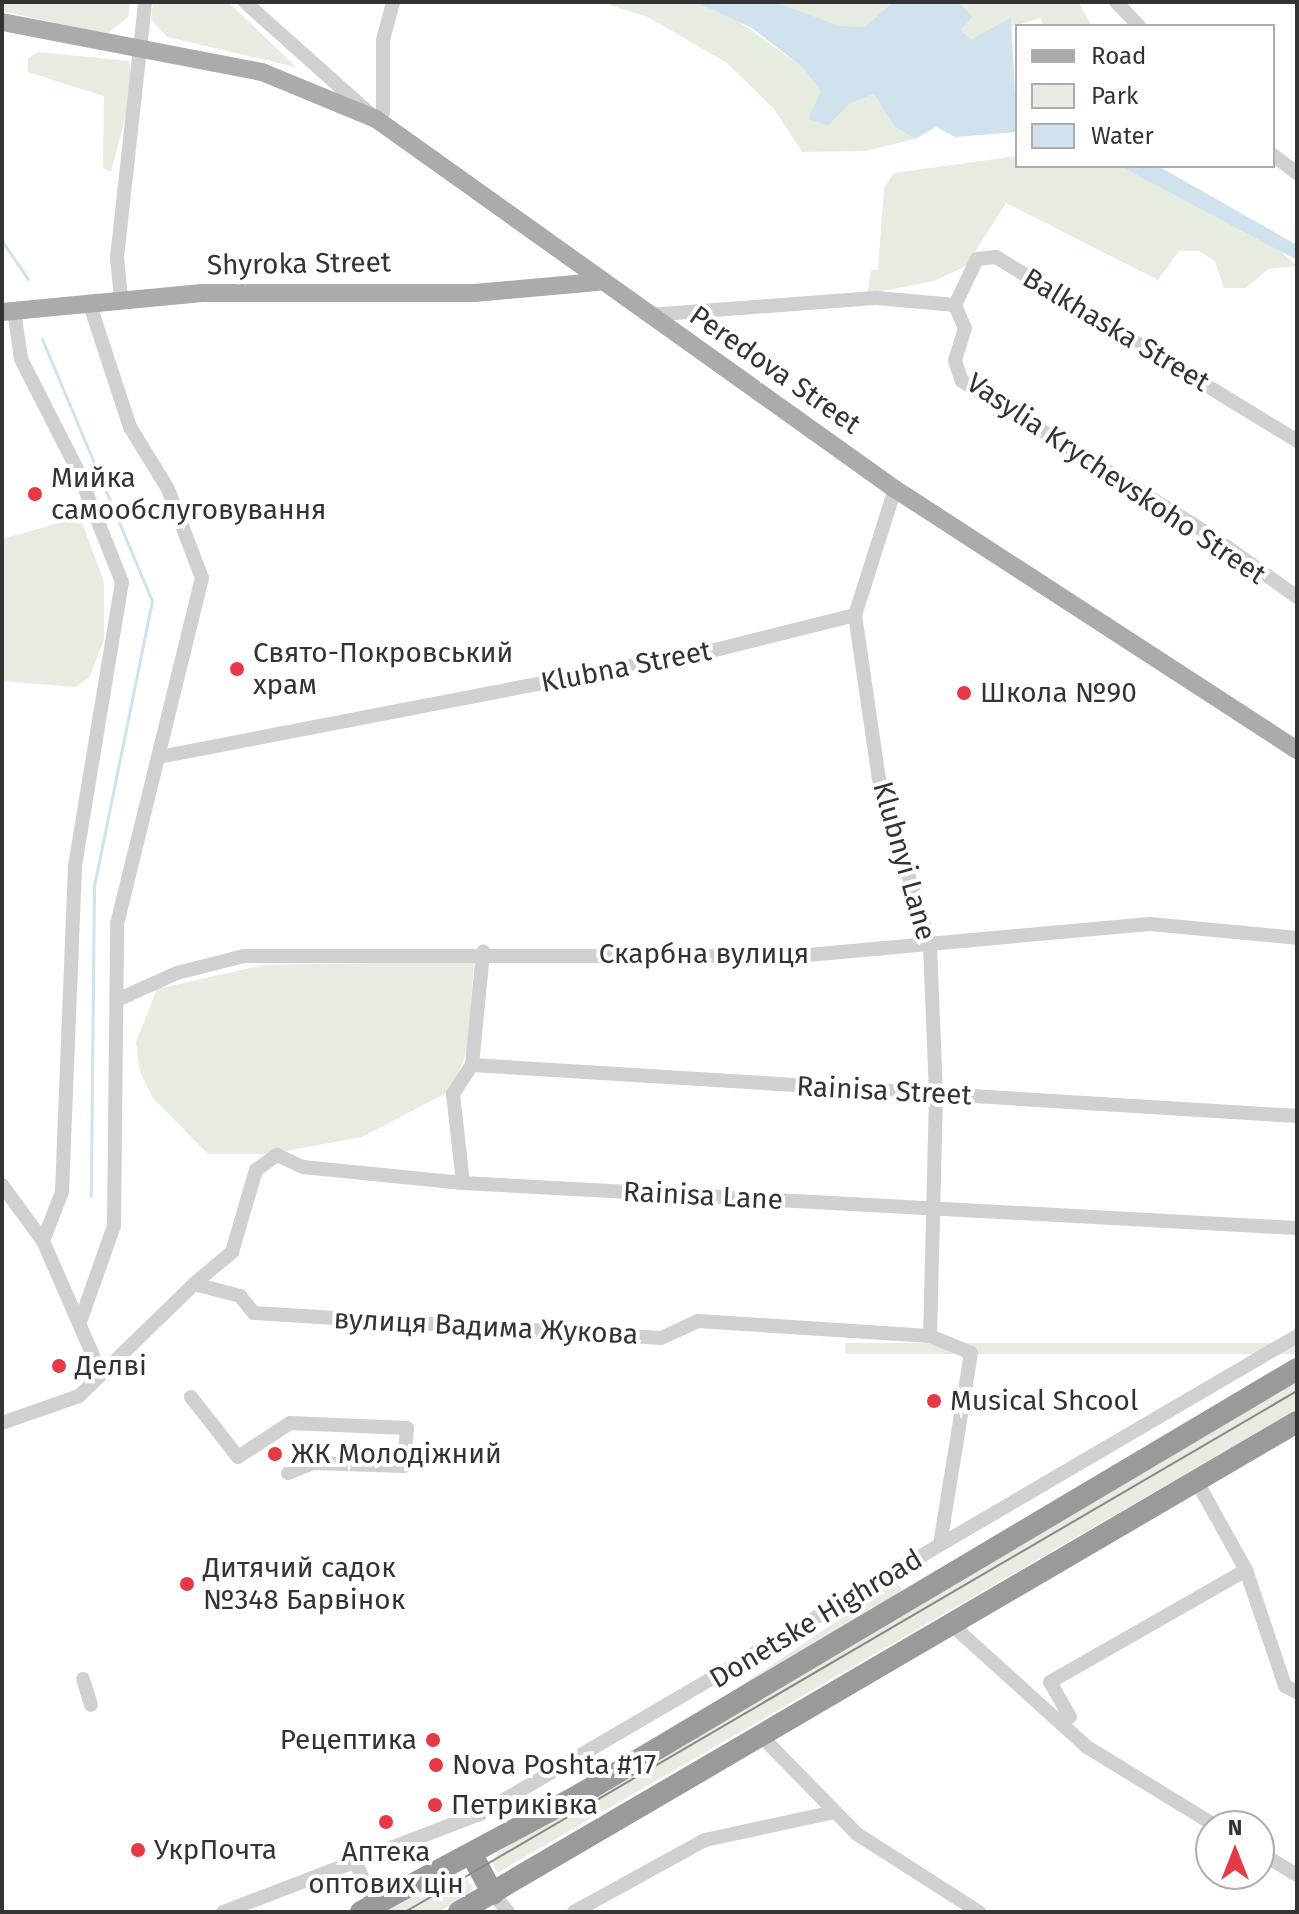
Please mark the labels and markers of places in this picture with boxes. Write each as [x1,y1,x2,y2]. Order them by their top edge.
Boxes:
place label: Мийка самообслуговування [51,461,327,527]
marker: Мийка самообслуговування [26,485,44,503]
place label: Свято-Покровський храм [253,636,513,702]
marker: Свято-Покровський храм [228,660,246,678]
place label: Школа №90 [980,676,1137,710]
marker: Школа №90 [955,684,973,702]
place label: Делві [75,1349,147,1383]
marker: Делві [50,1357,68,1375]
place label: Musical Shcool [950,1384,1138,1418]
marker: Musical Shcool [925,1392,943,1410]
place label: ЖК Молодіжний [291,1437,502,1471]
marker: ЖК Молодіжний [266,1445,284,1463]
place label: Дитячий садок №348 Барвінок [203,1551,405,1617]
marker: Дитячий садок №348 Барвінок [178,1575,196,1593]
place label: Рецептика [280,1723,417,1757]
marker: Рецептика [424,1731,442,1749]
place label: Nova Poshta #17 [452,1748,656,1782]
marker: Nova Poshta #17 [427,1756,445,1774]
place label: Петриківка [451,1788,598,1822]
marker: Петриківка [426,1796,444,1814]
marker: Аптека оптових цін [377,1813,395,1831]
place label: УкрПочта [154,1833,277,1867]
place label: Аптека оптових цін [308,1835,464,1901]
marker: УкрПочта [129,1841,147,1859]

